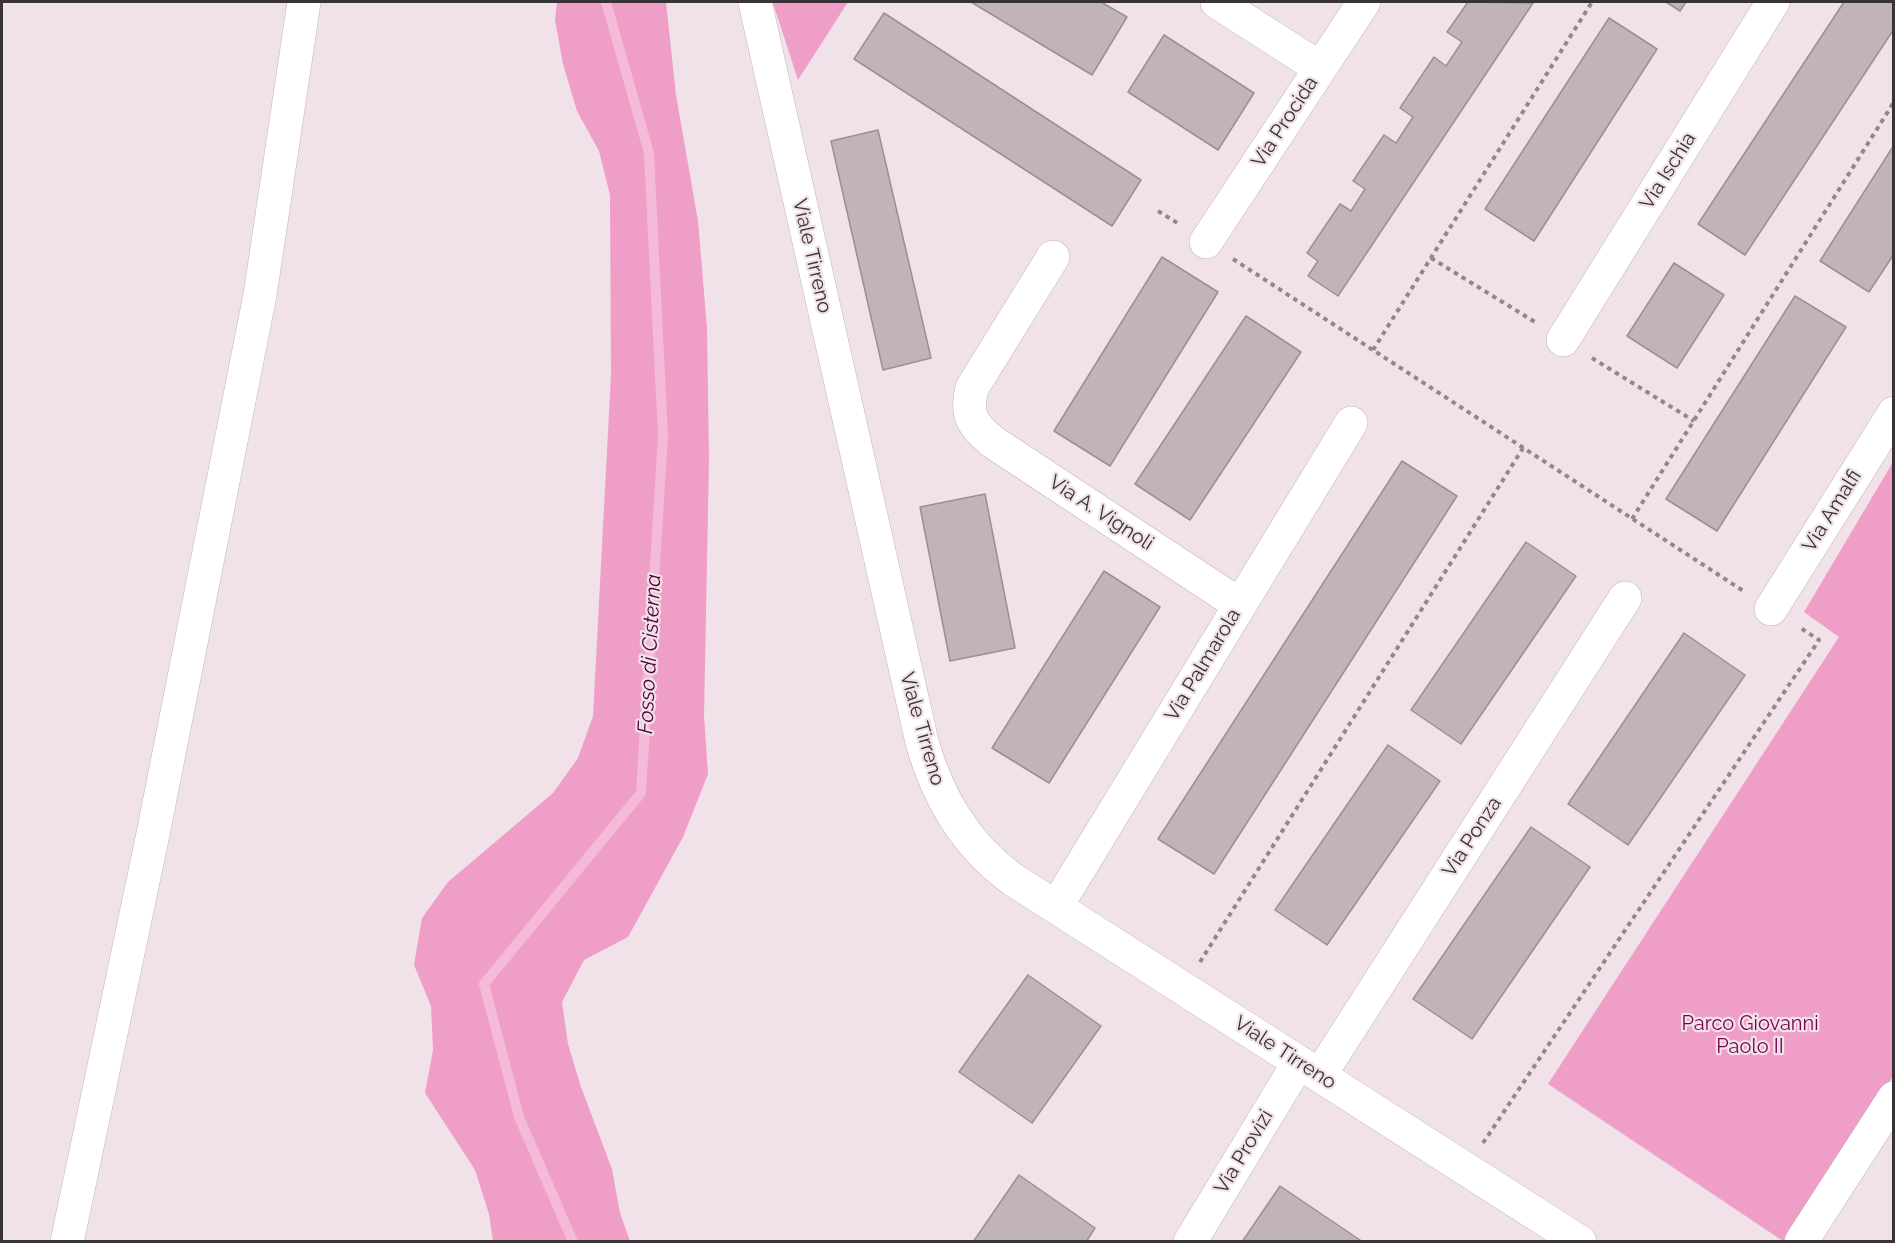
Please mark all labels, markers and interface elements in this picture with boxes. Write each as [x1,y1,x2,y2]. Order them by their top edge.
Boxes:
street label: Via Procida [1247,72,1323,172]
street label: Via Ischia [1635,128,1701,214]
street label: Viale Tirreno [787,196,837,316]
street label: Via Amalfi [1797,466,1867,556]
street label: Via A. Vignoli [1044,470,1158,556]
water label: Fosso di Cisterna [633,573,667,735]
street label: Via Palmarola [1160,604,1246,726]
street label: Viale Tirreno [894,670,950,788]
street label: Via Ponza [1437,793,1507,881]
street label: Viale Tirreno [1230,1011,1340,1095]
park label: Parco Giovanni Paolo II [1682,1012,1818,1059]
street label: Via Provizi [1210,1106,1278,1198]

